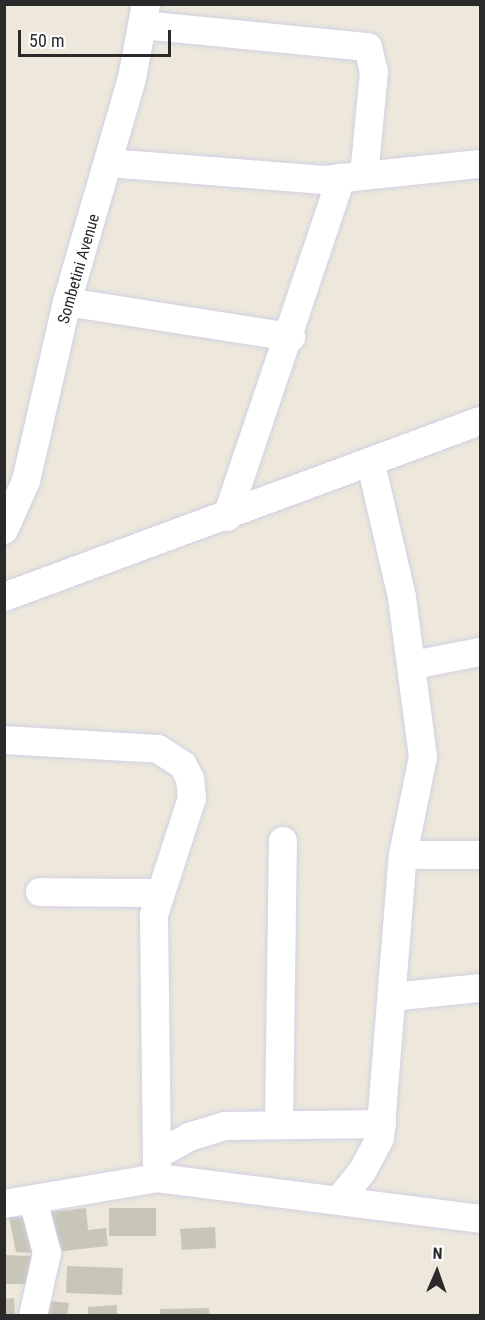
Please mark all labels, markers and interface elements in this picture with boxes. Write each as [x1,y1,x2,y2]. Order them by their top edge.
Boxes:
scale bar [21,18,174,56]
text: 50 m [29,30,64,51]
street label: Sombetini Avenue [54,212,104,326]
north arrow [407,1242,467,1302]
text: N [432,1244,443,1263]

